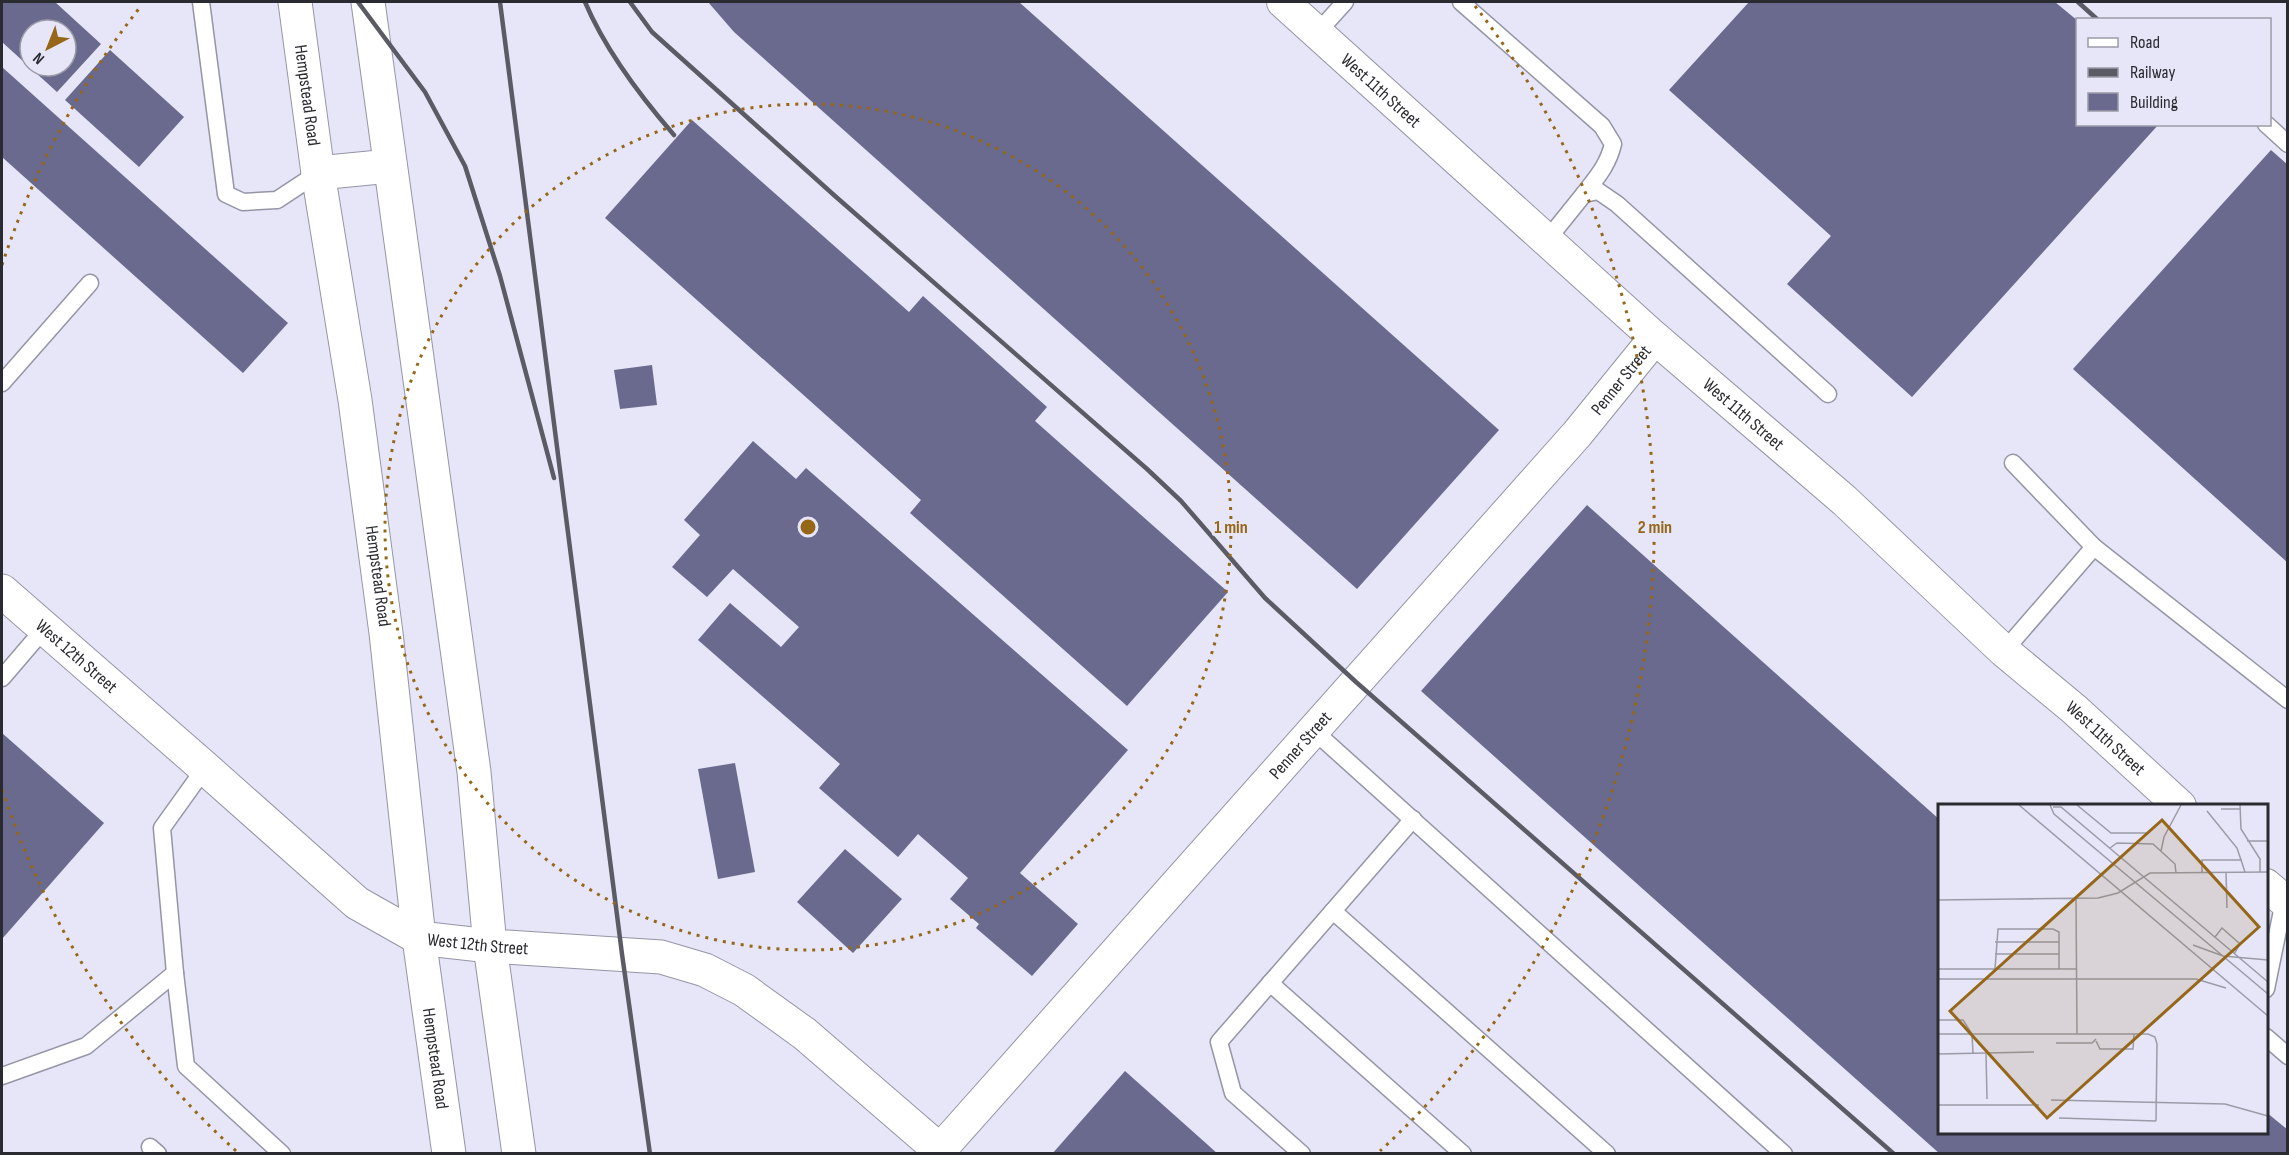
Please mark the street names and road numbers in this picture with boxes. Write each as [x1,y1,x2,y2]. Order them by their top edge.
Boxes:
street label: Hempstead Road [290,43,325,147]
street label: West 11th Street [1337,49,1426,132]
street label: Penner Street [1586,340,1656,419]
street label: West 11th Street [1699,373,1789,455]
street label: Hempstead Road [361,524,396,628]
street label: West 12th Street [31,615,122,698]
street label: West 11th Street [2062,696,2150,780]
street label: Penner Street [1265,706,1336,783]
street label: West 12th Street [426,929,530,959]
street label: Hempstead Road [418,1007,453,1110]

